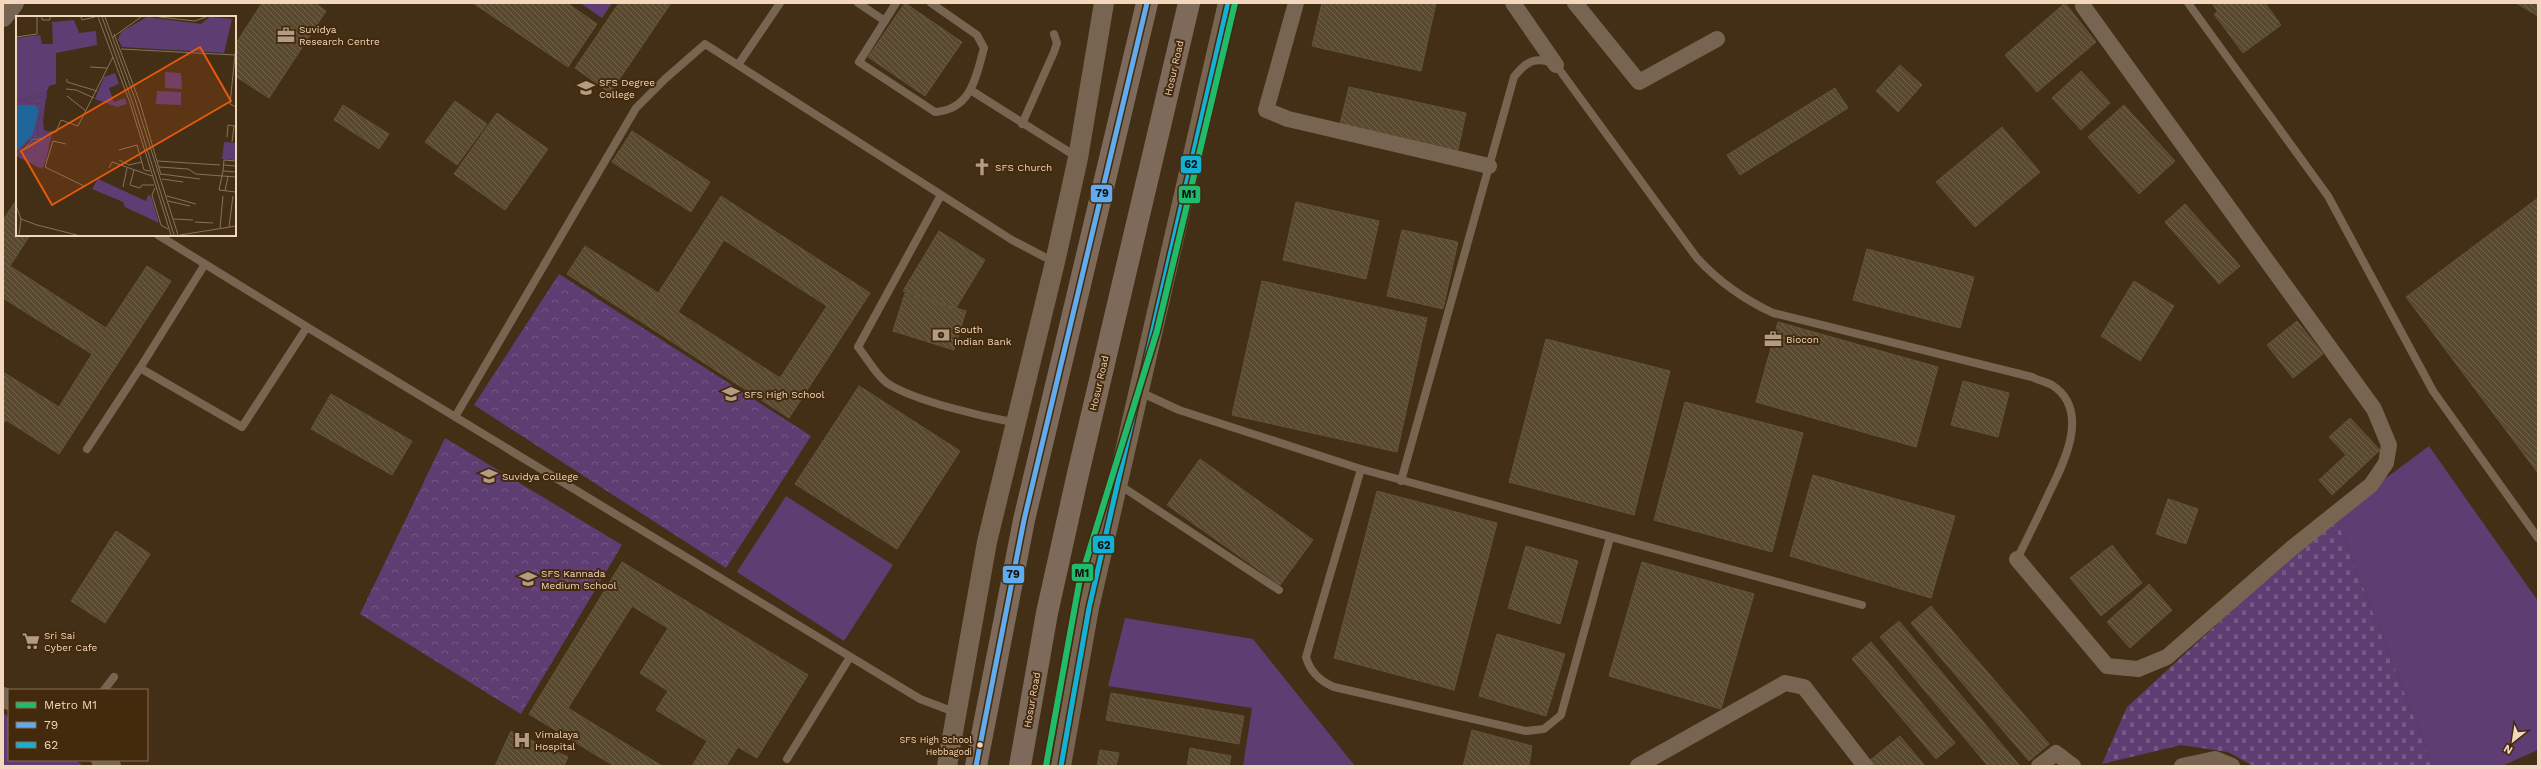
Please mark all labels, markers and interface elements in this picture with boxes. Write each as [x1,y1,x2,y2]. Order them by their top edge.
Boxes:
inset map [16,16,236,236]
place label: Suvidya Research Centre [299,24,380,47]
office icon: Suvidya Research Centre [276,25,296,45]
street label: Hosur Road [1162,39,1186,97]
place label: SFS Degree College [599,77,655,100]
school or university icon: SFS Degree College [576,78,596,98]
line badge: 62 [1180,155,1202,174]
church icon: SFS Church [972,157,992,177]
text: 62 [1184,158,1198,171]
place label: SFS Church [995,162,1052,173]
line badge: 79 [1090,184,1113,203]
line badge: M1 [1178,185,1201,204]
text: 79 [1095,187,1109,200]
text: M1 [1182,188,1196,201]
place label: South Indian Bank [954,324,1012,347]
bank icon: South Indian Bank [931,325,951,345]
office icon: Biocon [1763,329,1783,349]
place label: Biocon [1786,334,1819,345]
street label: Hosur Road [1087,354,1111,412]
school or university icon: SFS High School [721,384,741,404]
place label: SFS High School [744,389,825,400]
school or university icon: Suvidya College [479,466,499,486]
place label: Suvidya College [502,471,579,482]
line badge: 62 [1092,535,1115,554]
text: 62 [1097,539,1111,552]
line badge: M1 [1071,563,1094,582]
line badge: 79 [1002,565,1025,584]
text: M1 [1075,567,1089,580]
place label: SFS Kannada Medium School [541,568,617,591]
text: 79 [1006,568,1020,581]
school or university icon: SFS Kannada Medium School [518,569,538,589]
place label: Sri Sai Cyber Cafe [44,630,98,653]
supermarket icon: Sri Sai Cyber Cafe [21,631,41,651]
street label: Hosur Road [1022,671,1042,729]
legend [8,689,148,761]
text: Metro M1 [44,698,97,712]
text: 79 [44,718,58,732]
north arrow [2493,721,2533,761]
place label: Vimalaya Hospital [535,729,579,752]
hospital icon: Vimalaya Hospital [512,730,532,750]
place label: SFS High School Hebbagodi [900,735,972,757]
text: 62 [44,738,58,752]
marker: SFS High School Hebbagodi [975,740,985,750]
text: N [2501,742,2515,757]

